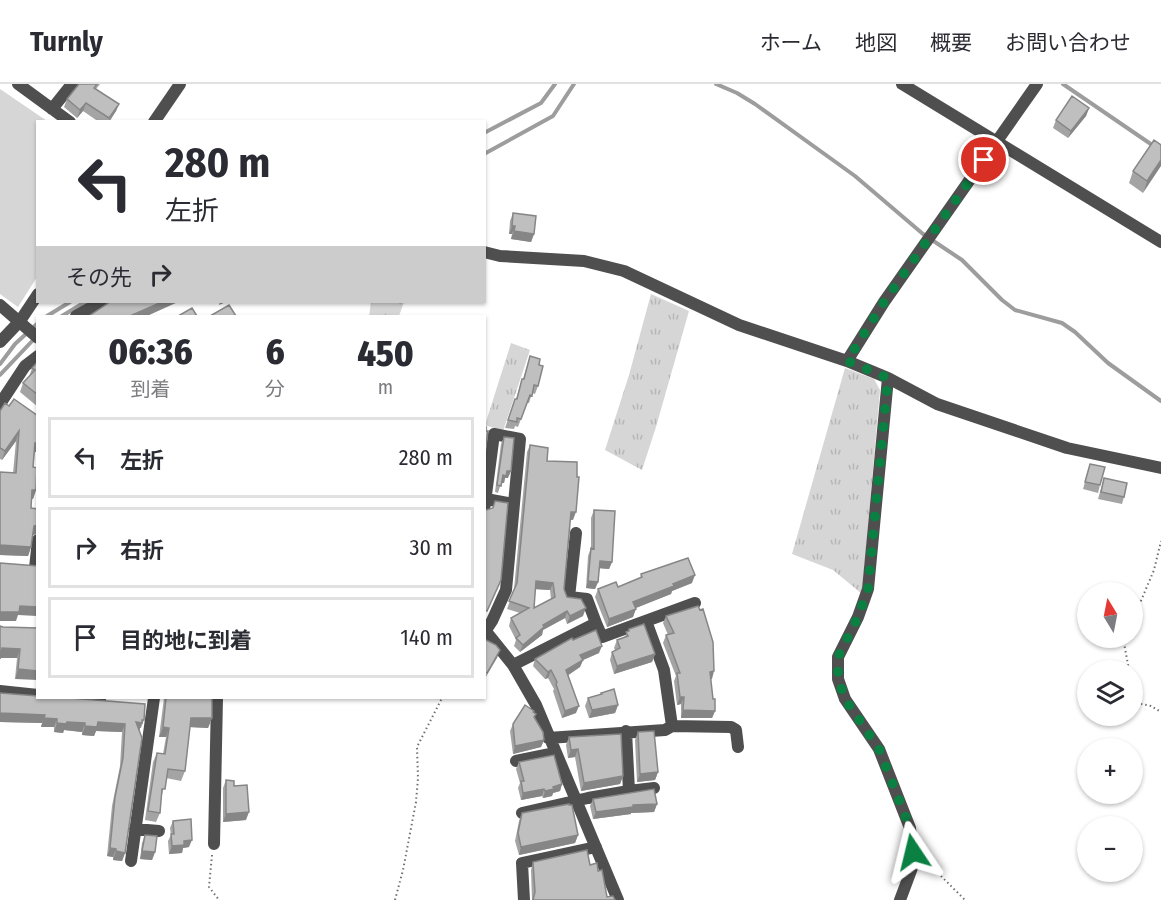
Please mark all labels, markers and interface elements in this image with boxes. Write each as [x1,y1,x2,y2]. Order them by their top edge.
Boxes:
text: Turnly [30,25,103,58]
text: ホーム [760,30,822,56]
text: 地図 [855,30,897,56]
text: 概要 [930,30,972,56]
text: お問い合わせ [1005,30,1131,56]
pin [958,134,1009,185]
text: 280 m [165,138,270,188]
icon: arrive [967,143,1000,176]
icon: left [66,144,144,222]
text: 左折 [165,195,219,227]
icon: right [144,258,177,291]
text: その先 [66,264,132,291]
text: 06:36 [108,330,193,374]
text: 6 [265,330,285,374]
text: 450 [357,332,414,376]
text: m [378,375,393,399]
text: 到着 [131,377,171,401]
text: 分 [265,377,285,401]
icon: left [69,441,102,474]
text: 280 m [399,444,453,471]
text: 左折 [120,447,164,474]
icon: right [69,531,102,564]
text: 30 m [410,534,453,561]
text: 右折 [120,537,164,564]
north arrow [1077,582,1143,648]
map controls [1077,582,1143,882]
icon: arrive [69,621,102,654]
text: 140 m [400,624,453,651]
text: 目的地に到着 [120,627,252,654]
button: layers [1077,660,1143,726]
button: + [1077,738,1143,804]
button: − [1077,816,1143,882]
position arrow [881,820,945,884]

